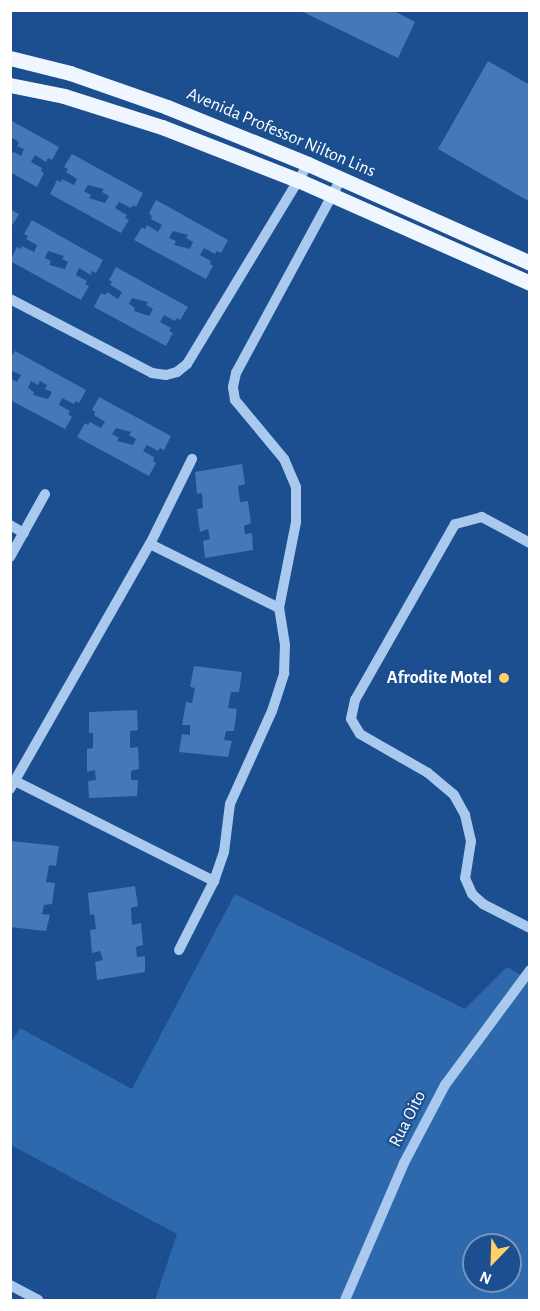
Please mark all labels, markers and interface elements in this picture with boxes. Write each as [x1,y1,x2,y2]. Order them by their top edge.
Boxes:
street label: Avenida Professor Nilton Lins [183,83,379,183]
place label: Afrodite Motel [387,667,492,689]
marker: Afrodite Motel [497,671,511,685]
street label: Rua Oito [385,1087,431,1151]
north arrow [462,1233,522,1293]
text: N [478,1268,494,1287]

